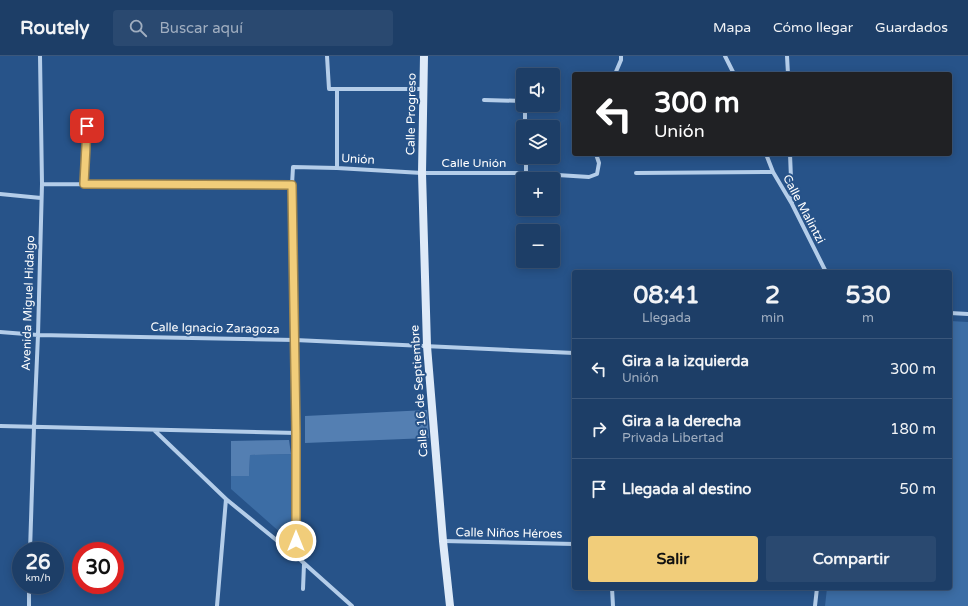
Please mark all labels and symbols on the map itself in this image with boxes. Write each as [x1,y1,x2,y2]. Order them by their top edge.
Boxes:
street label: Calle Progreso [403,73,419,155]
pin [70,109,104,143]
street label: Unión [341,151,375,167]
street label: Calle Unión [442,156,506,170]
street label: Calle Malintzi [780,172,828,246]
street label: Avenida Miguel Hidalgo [19,235,37,371]
street label: Calle Ignacio Zaragoza [150,320,280,336]
street label: Calle 16 de Septiembre [407,324,431,458]
position arrow [275,520,317,562]
street label: Calle Niños Héroes [455,525,563,541]
speed limit sign: 30 [72,542,124,594]

